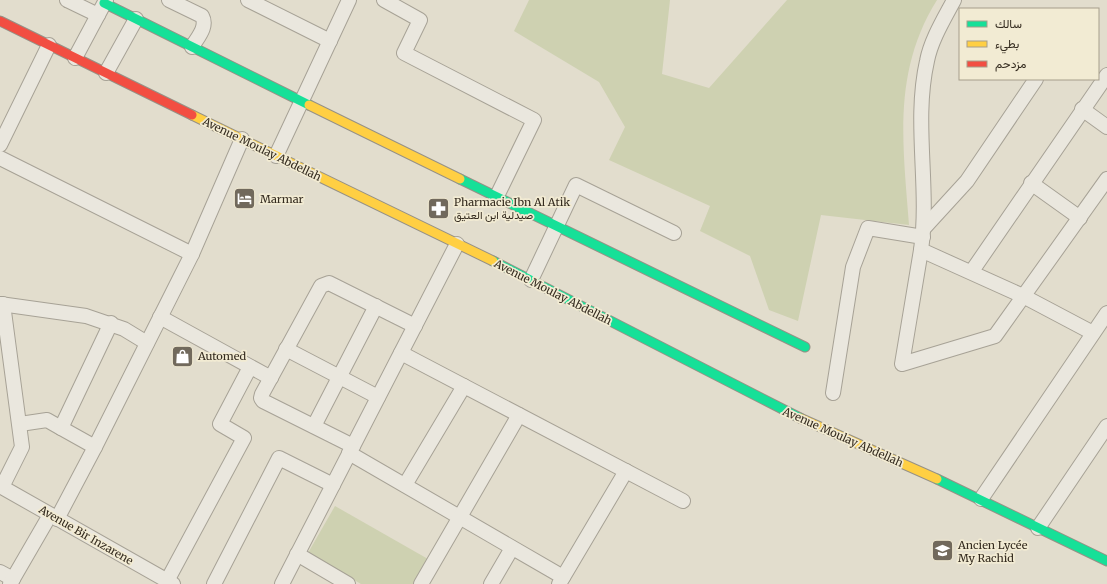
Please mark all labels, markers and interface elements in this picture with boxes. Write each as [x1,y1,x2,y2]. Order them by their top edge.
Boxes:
legend [959,8,1099,80]
text: سالك [995,16,1022,31]
text: بطيء [995,36,1019,54]
text: مزدحم [995,56,1026,72]
street label: Avenue Moulay Abdellah [199,114,324,184]
hotel icon: Marmar [232,186,258,212]
place label: Marmar [260,192,304,206]
pharmacy icon: Pharmacie Ibn Al Atik صيدلية ابن العتيق [426,195,452,221]
place label: Pharmacie Ibn Al Atik صيدلية ابن العتيق [454,195,570,222]
street label: Avenue Moulay Abdellah [491,256,615,328]
shop icon: Automed [170,343,196,369]
place label: Automed [197,349,247,363]
street label: Avenue Moulay Abdellah [780,404,906,470]
street label: Avenue Bir Inzarene [36,502,136,568]
school or university icon: Ancien Lycée My Rachid [929,538,955,564]
place label: Ancien Lycée My Rachid [957,538,1028,565]

